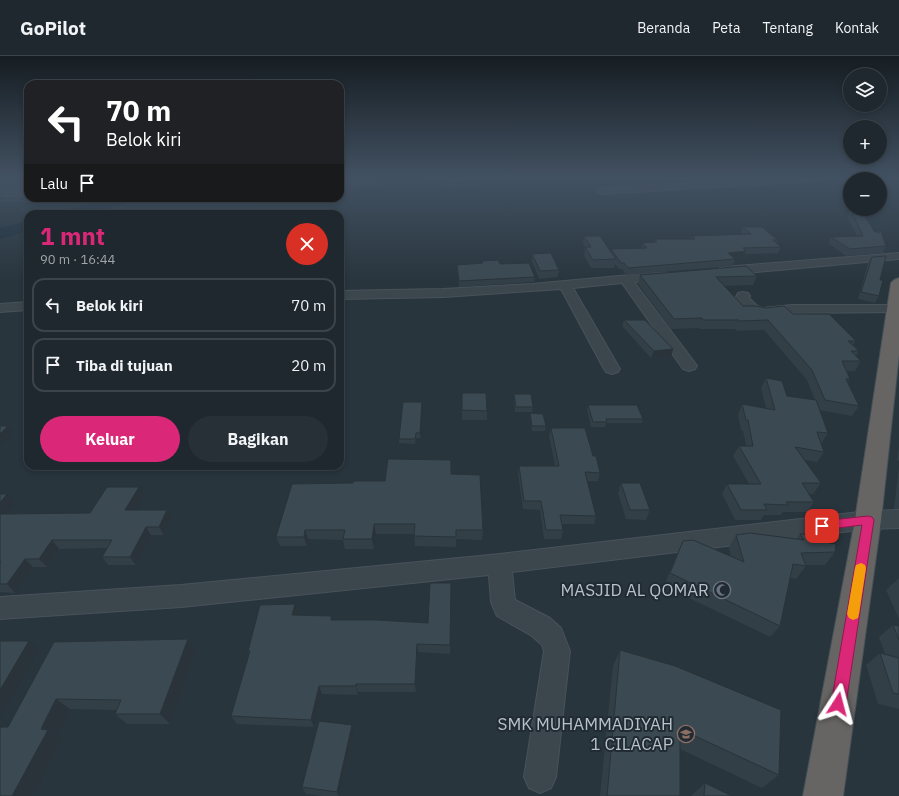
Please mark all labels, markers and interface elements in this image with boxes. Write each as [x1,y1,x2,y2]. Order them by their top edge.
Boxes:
text: GoPilot [20,16,86,40]
text: Beranda [637,19,690,37]
text: Peta [712,19,740,37]
text: Tentang [762,19,813,37]
text: Kontak [835,19,879,37]
map controls [843,68,887,216]
button: layers [843,68,887,112]
text: 70 m [106,92,171,129]
icon: left [40,96,92,148]
button: + [843,120,887,164]
text: Belok kiri [106,128,181,151]
icon: arrive [76,172,98,194]
button: − [843,172,887,216]
text: Lalu [40,174,68,193]
text: 1 mnt [40,220,105,252]
button: close [286,223,328,265]
text: 90 m · 16:44 [40,251,115,268]
icon: left [42,294,64,316]
text: Belok kiri [76,296,143,315]
text: 70 m [291,296,326,315]
icon: arrive [42,354,64,376]
text: Tiba di tujuan [76,356,173,375]
text: 20 m [291,356,326,375]
button: Keluar [40,416,180,462]
button: Bagikan [188,416,328,462]
pin [805,509,839,543]
icon: arrive [811,515,833,537]
place label: MASJID AL QOMAR [560,579,709,601]
mosque icon: MASJID AL QOMAR [712,580,732,600]
position arrow [817,683,859,725]
place label: SMK MUHAMMADIYAH 1 CILACAP [498,713,673,755]
school or university icon: SMK MUHAMMADIYAH 1 CILACAP [676,724,696,744]

